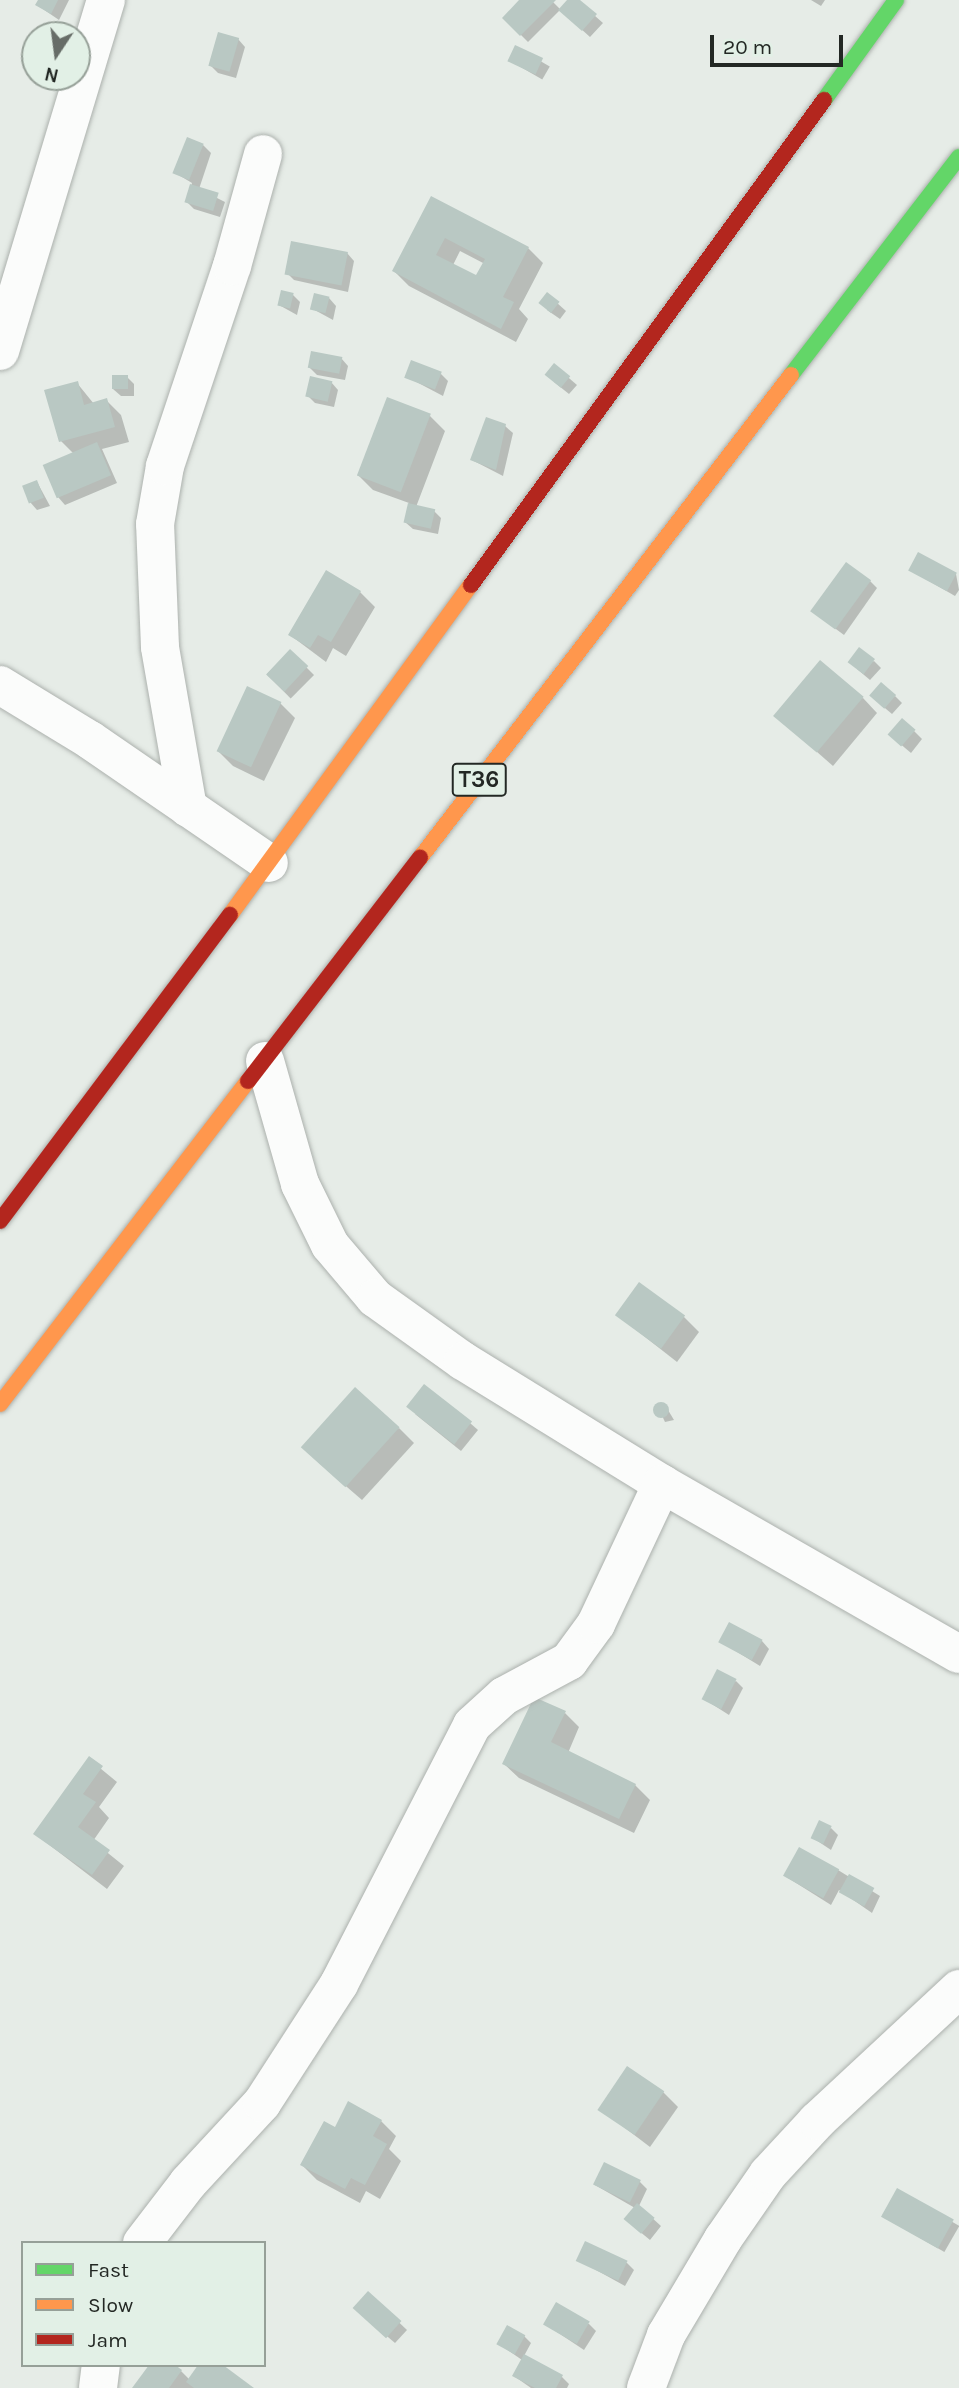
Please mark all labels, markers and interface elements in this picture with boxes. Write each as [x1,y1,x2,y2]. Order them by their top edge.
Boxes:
north arrow [21,21,91,91]
scale bar [714,21,847,65]
text: 20 m [723,35,772,59]
text: N [43,62,61,87]
road number: T36 [451,760,507,800]
legend [21,2241,266,2367]
text: Fast [88,2258,129,2282]
text: Slow [88,2293,133,2317]
text: Jam [88,2328,128,2352]

